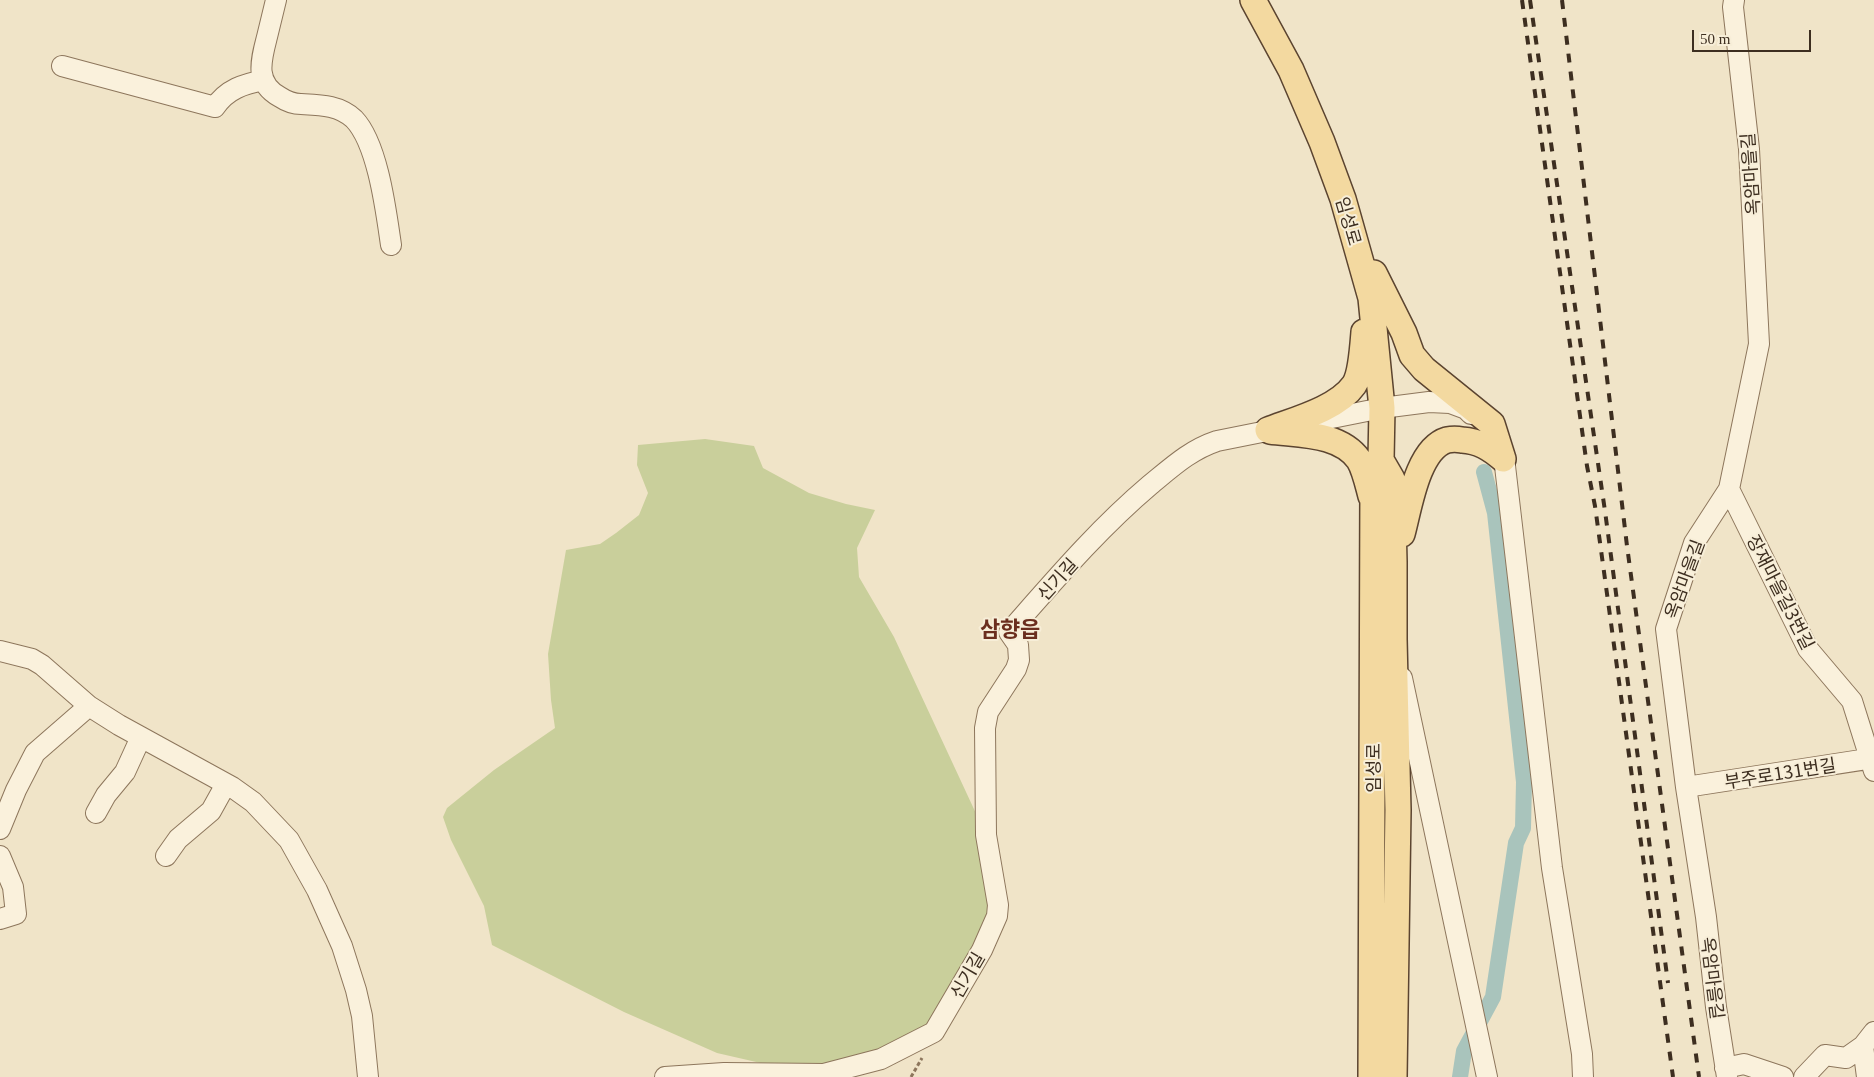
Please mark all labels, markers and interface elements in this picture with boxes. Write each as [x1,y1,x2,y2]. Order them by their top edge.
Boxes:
scale bar [1694,20,1813,52]
text: 50 m [1700,31,1730,47]
street label: 옥암마을길 [1736,132,1764,216]
street label: 임성로 [1332,194,1366,248]
street label: 장재마을길3번길 [1743,531,1819,653]
street label: 옥암마을길 [1660,536,1708,622]
street label: 신기길 [1032,553,1082,605]
district label: 삼향읍 [980,616,1040,642]
street label: 임성로 [1362,743,1384,793]
street label: 부주로131번길 [1723,754,1837,792]
street label: 옥암마을길 [1697,936,1729,1020]
street label: 신기길 [945,948,989,1002]

